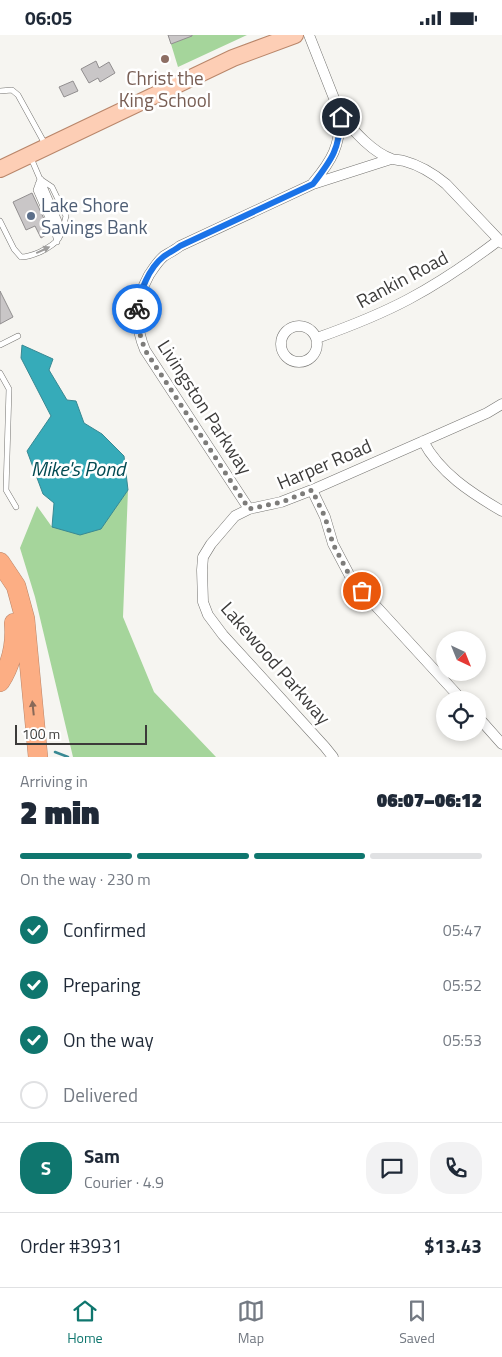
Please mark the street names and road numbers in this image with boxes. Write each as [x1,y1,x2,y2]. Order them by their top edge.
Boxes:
street label: Rankin Road [351,242,453,315]
street label: Livingston Parkway [151,333,260,480]
street label: Harper Road [272,431,376,497]
street label: Lakewood Parkway [215,595,338,731]

